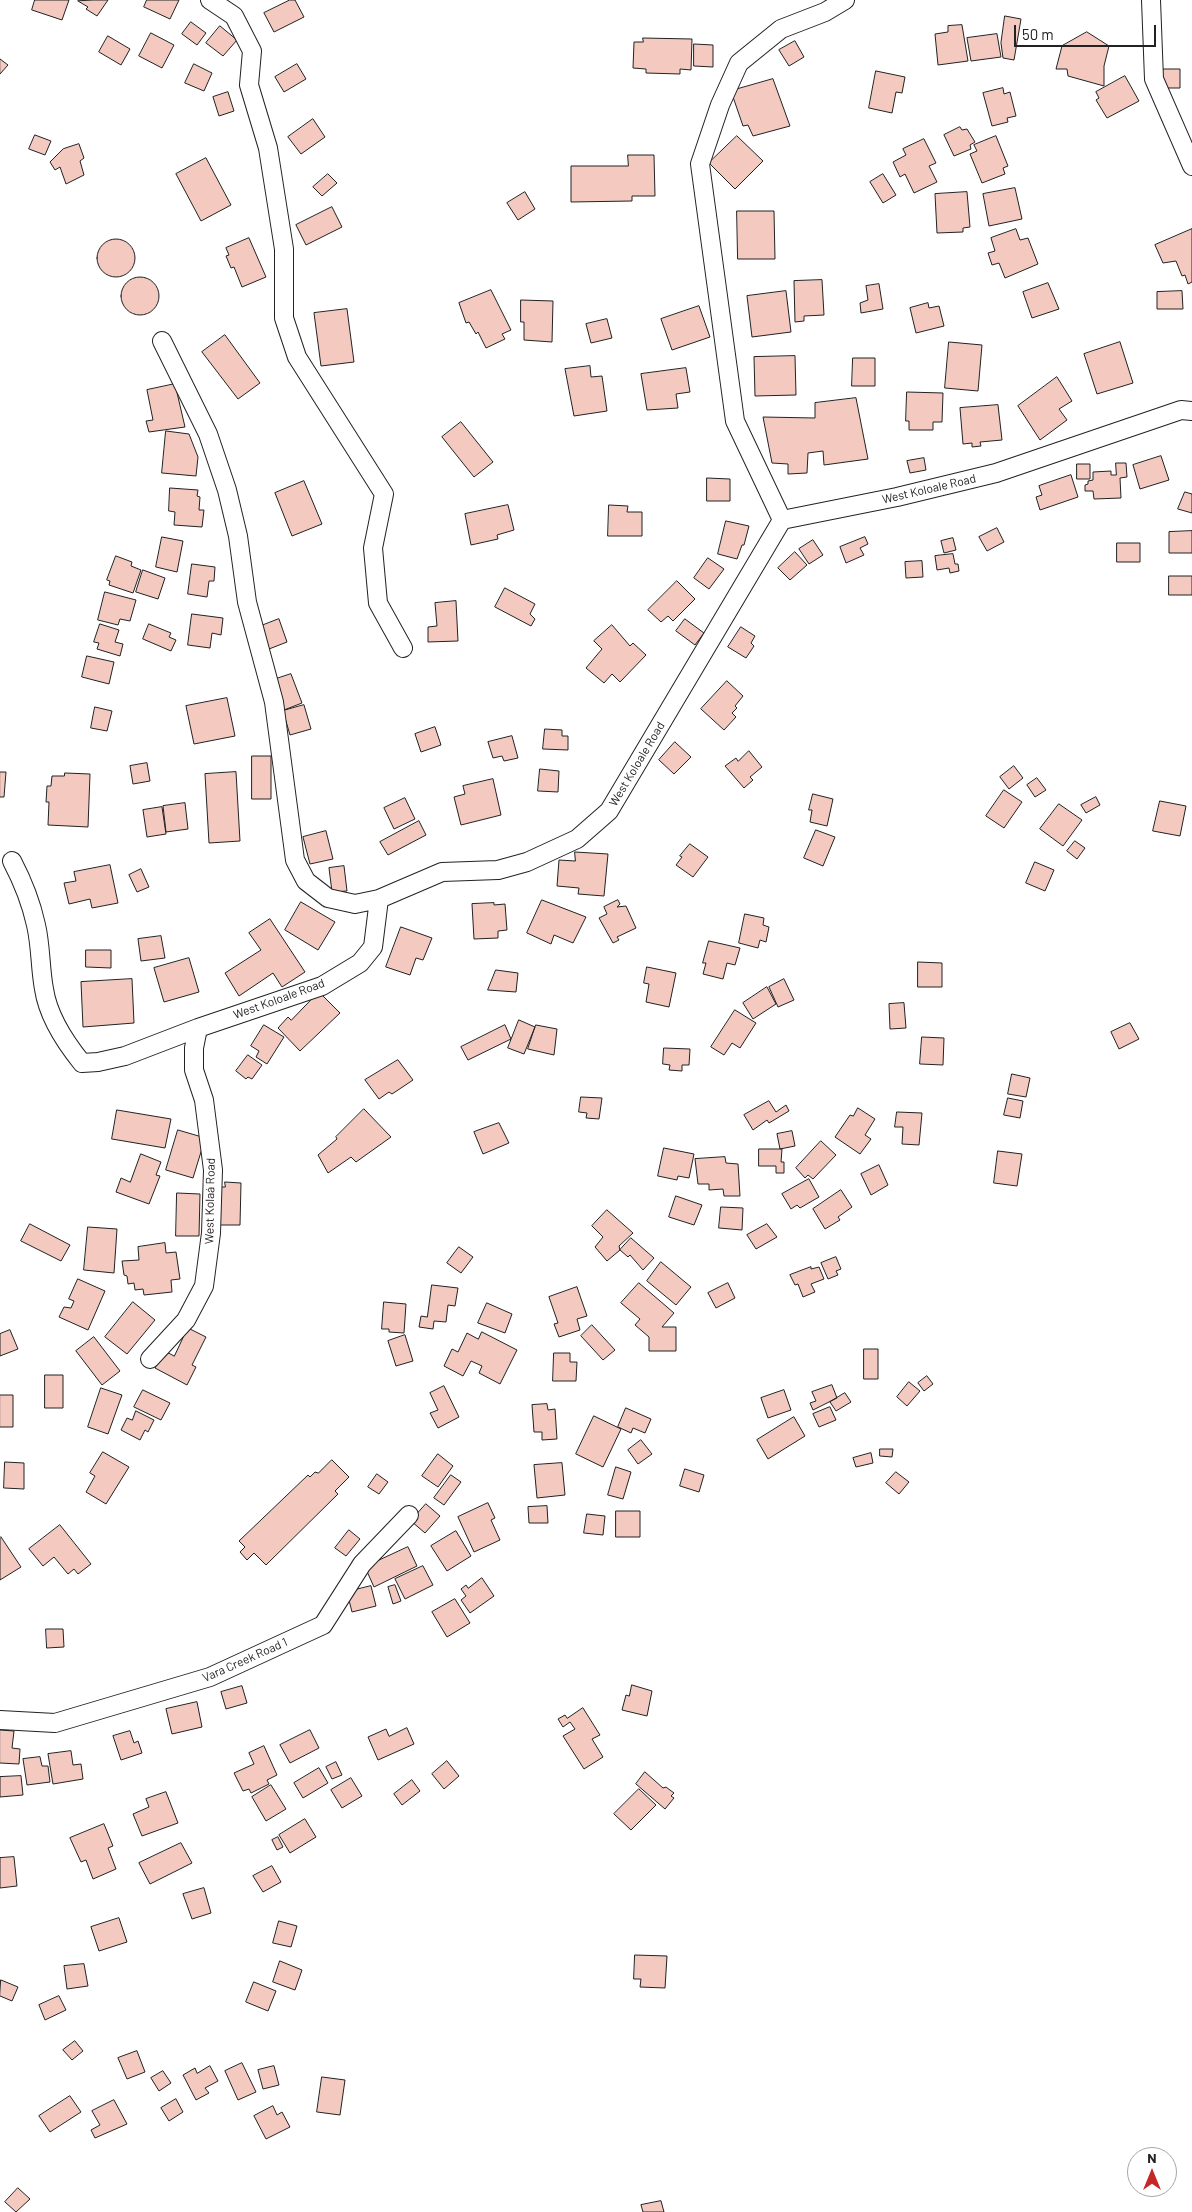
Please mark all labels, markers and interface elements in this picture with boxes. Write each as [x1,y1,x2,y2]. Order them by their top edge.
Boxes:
scale bar [1017,15,1160,47]
text: 50 m [1022,25,1054,43]
street label: West Koloale Road [881,471,977,507]
street label: West Koloale Road [606,719,668,809]
street label: West Koloale Road [231,976,327,1022]
street label: West Kolaá Road [202,1158,218,1244]
street label: Vara Creek Road 1 [200,1635,290,1685]
north arrow [1127,2147,1177,2197]
text: N [1147,2149,1157,2166]

